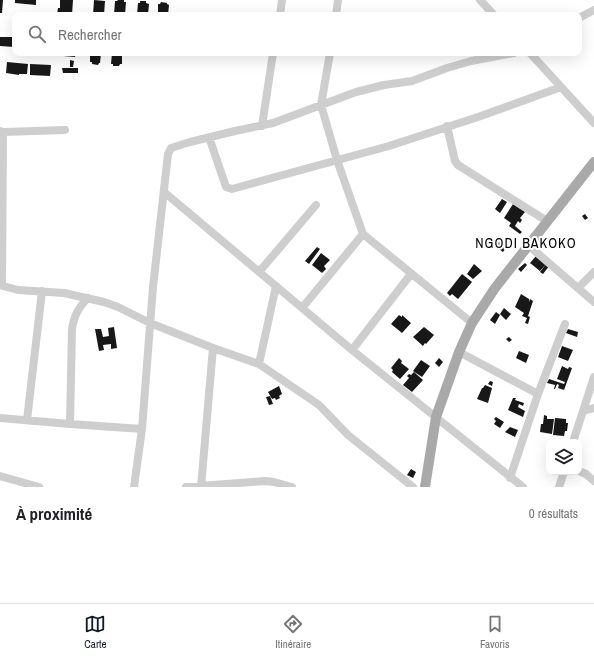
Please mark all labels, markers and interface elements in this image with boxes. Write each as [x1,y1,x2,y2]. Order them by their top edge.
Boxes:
search box [12,12,582,56]
icon: search [26,23,48,45]
text: Rechercher [58,24,122,45]
district label: NGODI BAKOKO [475,234,577,252]
map controls [546,439,582,475]
button: layers [546,439,582,475]
text: À proximité [16,502,92,525]
text: 0 résultats [529,505,578,522]
tab: Carte [84,613,106,651]
tab: Itinéraire [275,613,311,651]
tab: Favoris [480,613,510,651]

